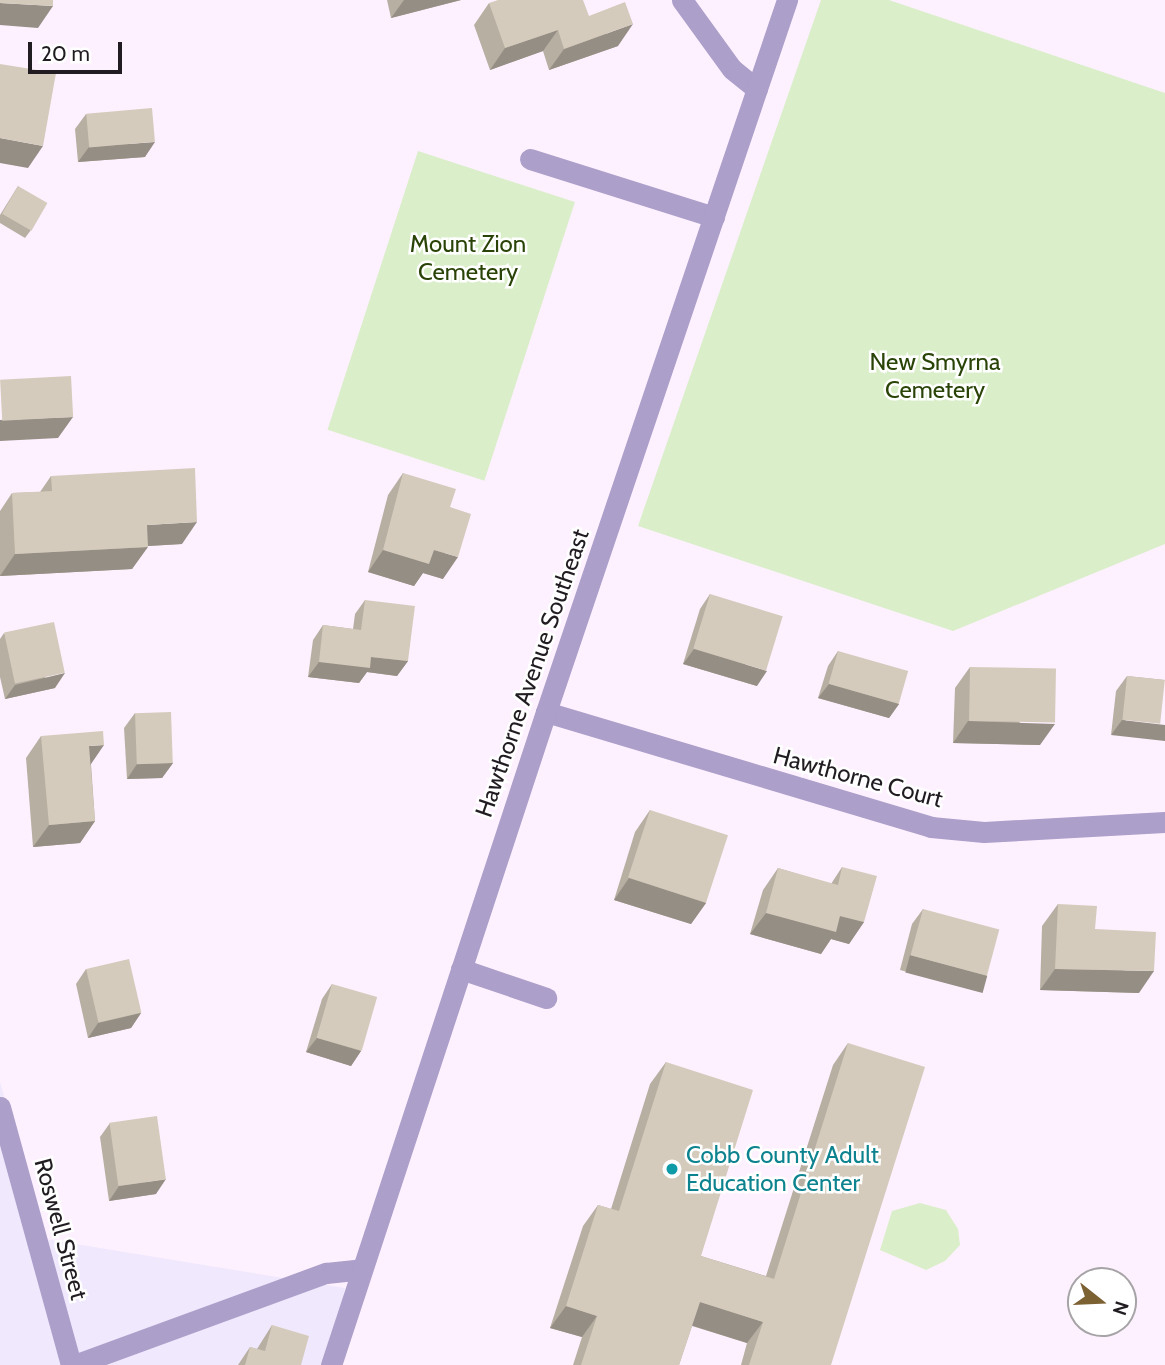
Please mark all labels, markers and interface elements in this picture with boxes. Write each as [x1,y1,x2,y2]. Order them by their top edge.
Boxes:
scale bar [32,28,126,72]
text: 20 m [41,41,90,66]
park label: Mount Zion Cemetery [410,230,526,286]
park label: New Smyrna Cemetery [870,348,1000,404]
street label: Hawthorne Avenue Southeast [469,525,595,821]
street label: Hawthorne Court [770,741,946,813]
place label: Cobb County Adult Education Center [686,1141,879,1197]
street label: Roswell Street [28,1155,94,1303]
marker: Cobb County Adult Education Center [664,1161,680,1177]
north arrow [1067,1267,1137,1337]
text: N [1108,1298,1134,1318]

